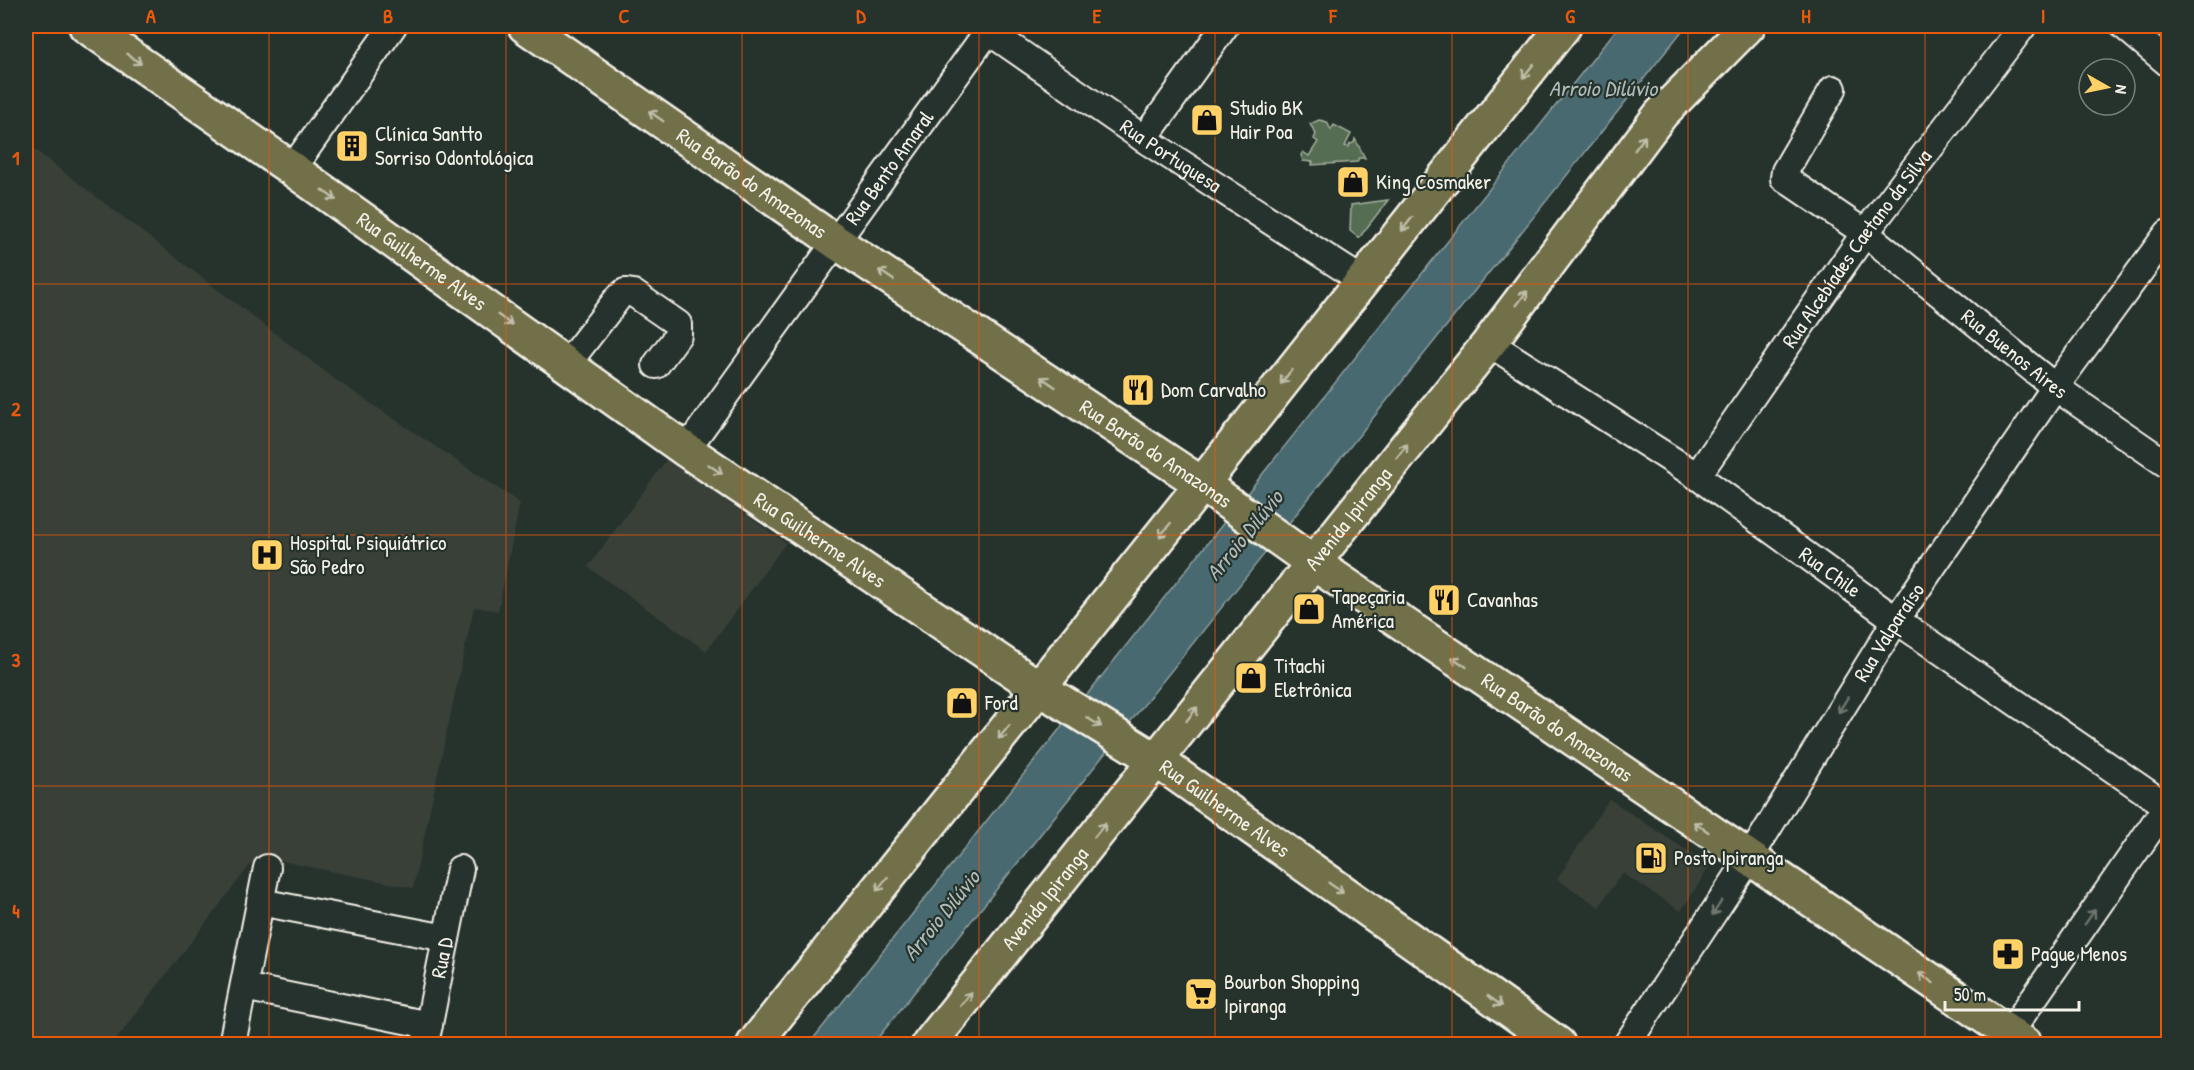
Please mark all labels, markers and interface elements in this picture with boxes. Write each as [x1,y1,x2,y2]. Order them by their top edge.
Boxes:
text: A [146,2,156,29]
text: B [383,2,393,29]
text: C [619,2,630,29]
text: D [856,2,866,29]
text: E [1093,2,1102,29]
text: F [1328,2,1338,29]
text: G [1565,2,1575,29]
text: H [1801,2,1811,29]
text: I [2041,2,2045,29]
one-way arrow [126,53,142,65]
north arrow [2077,57,2137,117]
one-way arrow [1522,63,1535,79]
water label: Arroio Dilúvio [1549,73,1659,103]
text: N [2110,83,2133,96]
place label: Studio BK Hair Poa [1230,93,1303,146]
shop icon: Studio BK Hair Poa [1189,102,1225,138]
street label: Rua Bento Amaral [838,104,940,231]
one-way arrow [648,110,664,122]
street label: Rua Portuguesa [1114,112,1227,199]
place label: Clínica Santto Sorriso Odontológica [375,119,533,172]
street label: Rua Barão do Amazonas [671,121,833,245]
building icon: Clínica Santto Sorriso Odontológica [334,128,370,164]
one-way arrow [1633,135,1646,151]
street label: Rua Alcebíades Caetano da Silva [1775,143,1938,353]
text: 1 [12,144,20,171]
shop icon: King Cosmaker [1335,164,1371,200]
place label: King Cosmaker [1376,167,1491,196]
one-way arrow [320,189,336,201]
street label: Rua Guilherme Alves [351,205,493,317]
one-way arrow [1401,216,1414,232]
one-way arrow [878,269,894,281]
one-way arrow [1516,291,1529,307]
street label: Rua Buenos Aires [1955,302,2073,405]
one-way arrow [496,314,512,326]
one-way arrow [1280,369,1293,385]
restaurant icon: Dom Carvalho [1120,372,1156,408]
place label: Dom Carvalho [1161,375,1266,404]
one-way arrow [1040,376,1057,388]
street label: Rua Barão do Amazonas [1074,392,1238,515]
text: 2 [11,395,21,422]
one-way arrow [1395,443,1408,459]
street label: Avenida Ipiranga [1298,461,1398,576]
one-way arrow [706,463,723,475]
water label: Arroio Dilúvio [1198,482,1291,586]
street label: Rua Guilherme Alves [748,485,892,595]
one-way arrow [1159,522,1172,538]
place label: Hospital Psiquiátrico São Pedro [290,528,447,581]
hospital icon: Hospital Psiquiátrico São Pedro [249,537,285,573]
street label: Rua Chile [1793,540,1867,604]
street label: Rua Valparaíso [1847,577,1931,687]
place label: Tapeçaria América [1332,582,1405,635]
restaurant icon: Cavanhas [1426,582,1462,618]
place label: Cavanhas [1467,585,1538,614]
shop icon: Tapeçaria América [1291,591,1327,627]
text: 3 [12,646,21,673]
place label: Titachi Eletrônica [1274,651,1352,704]
one-way arrow [1451,656,1468,668]
shop icon: Titachi Eletrônica [1233,660,1269,696]
street label: Rua Barão do Amazonas [1476,666,1639,789]
shop icon: Ford [944,685,980,721]
place label: Ford [984,688,1018,717]
one-way arrow [1837,696,1849,713]
one-way arrow [1186,706,1199,722]
one-way arrow [1085,716,1102,728]
one-way arrow [998,723,1011,739]
street label: Rua Guilherme Alves [1154,752,1296,864]
one-way arrow [1693,820,1710,832]
one-way arrow [1094,822,1107,838]
fuel station icon: Posto Ipiranga [1633,840,1669,876]
street label: Avenida Ipiranga [994,841,1095,956]
place label: Posto Ipiranga [1674,843,1783,872]
water label: Arroio Dilúvio [895,862,988,966]
one-way arrow [876,876,889,892]
one-way arrow [1328,882,1344,894]
text: 4 [12,897,20,924]
one-way arrow [1711,899,1723,916]
one-way arrow [2084,909,2096,925]
street label: Rua D [424,935,460,981]
pharmacy icon: Pague Menos [1990,936,2026,972]
place label: Pague Menos [2031,939,2127,968]
place label: Bourbon Shopping Ipiranga [1224,967,1359,1020]
one-way arrow [1918,972,1934,984]
scale bar [1945,974,2078,1012]
supermarket icon: Bourbon Shopping Ipiranga [1183,976,1219,1012]
text: 50 m [1954,982,1986,1007]
one-way arrow [959,991,972,1007]
one-way arrow [1487,995,1503,1007]

